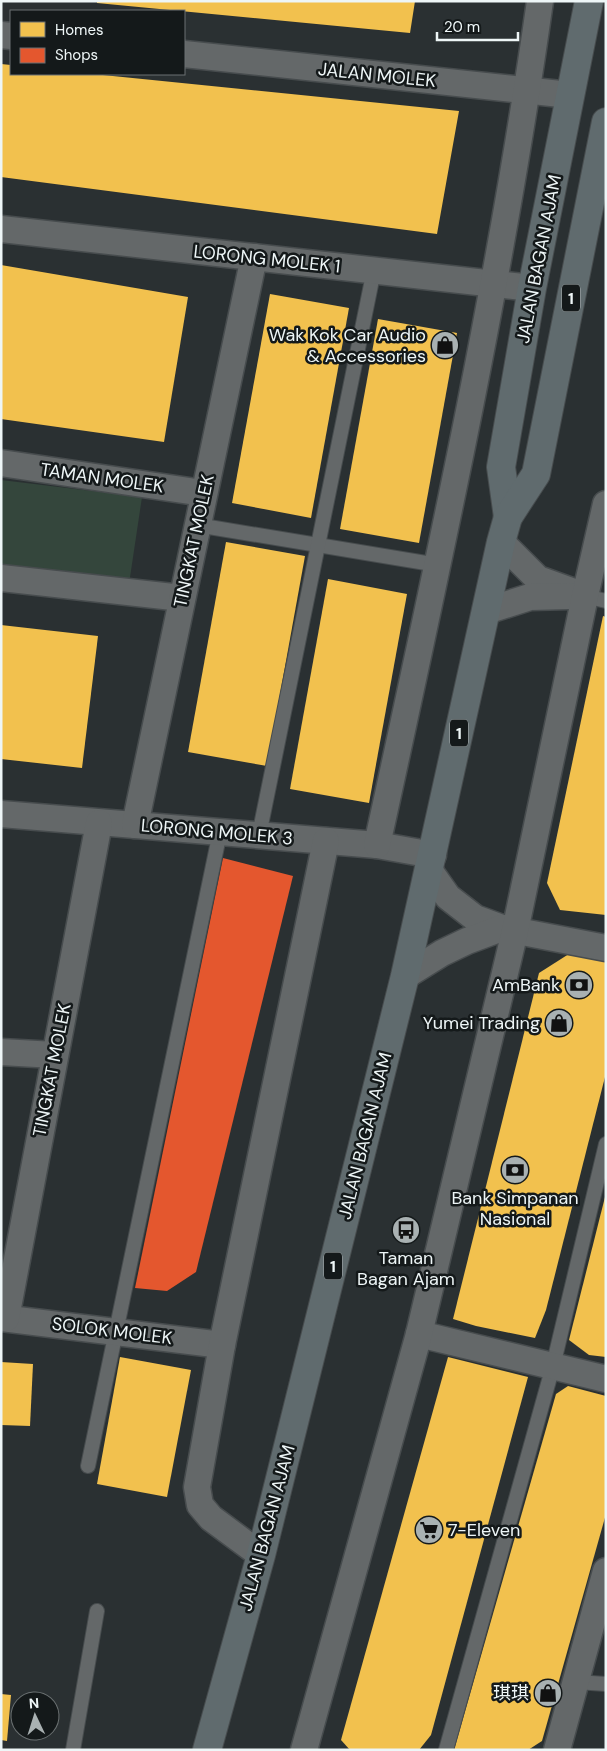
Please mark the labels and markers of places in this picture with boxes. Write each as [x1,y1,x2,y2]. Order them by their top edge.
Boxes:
place label: Wak Kok Car Audio & Accessories [269,323,426,368]
shop icon: Wak Kok Car Audio & Accessories [430,330,460,360]
bank icon: AmBank [564,970,594,1000]
place label: AmBank [492,973,560,997]
shop icon: Yumei Trading [544,1008,574,1038]
place label: Yumei Trading [423,1011,540,1035]
bank icon: Bank Simpanan Nasional [500,1155,530,1185]
place label: Bank Simpanan Nasional [451,1186,579,1231]
bus stop icon: Taman Bagan Ajam [391,1215,421,1245]
place label: Taman Bagan Ajam [357,1246,455,1291]
supermarket icon: 7-Eleven [414,1515,444,1545]
place label: 7-Eleven [448,1518,520,1542]
shop icon: 琪琪 [533,1678,563,1708]
place label: 琪琪 [493,1681,529,1705]

